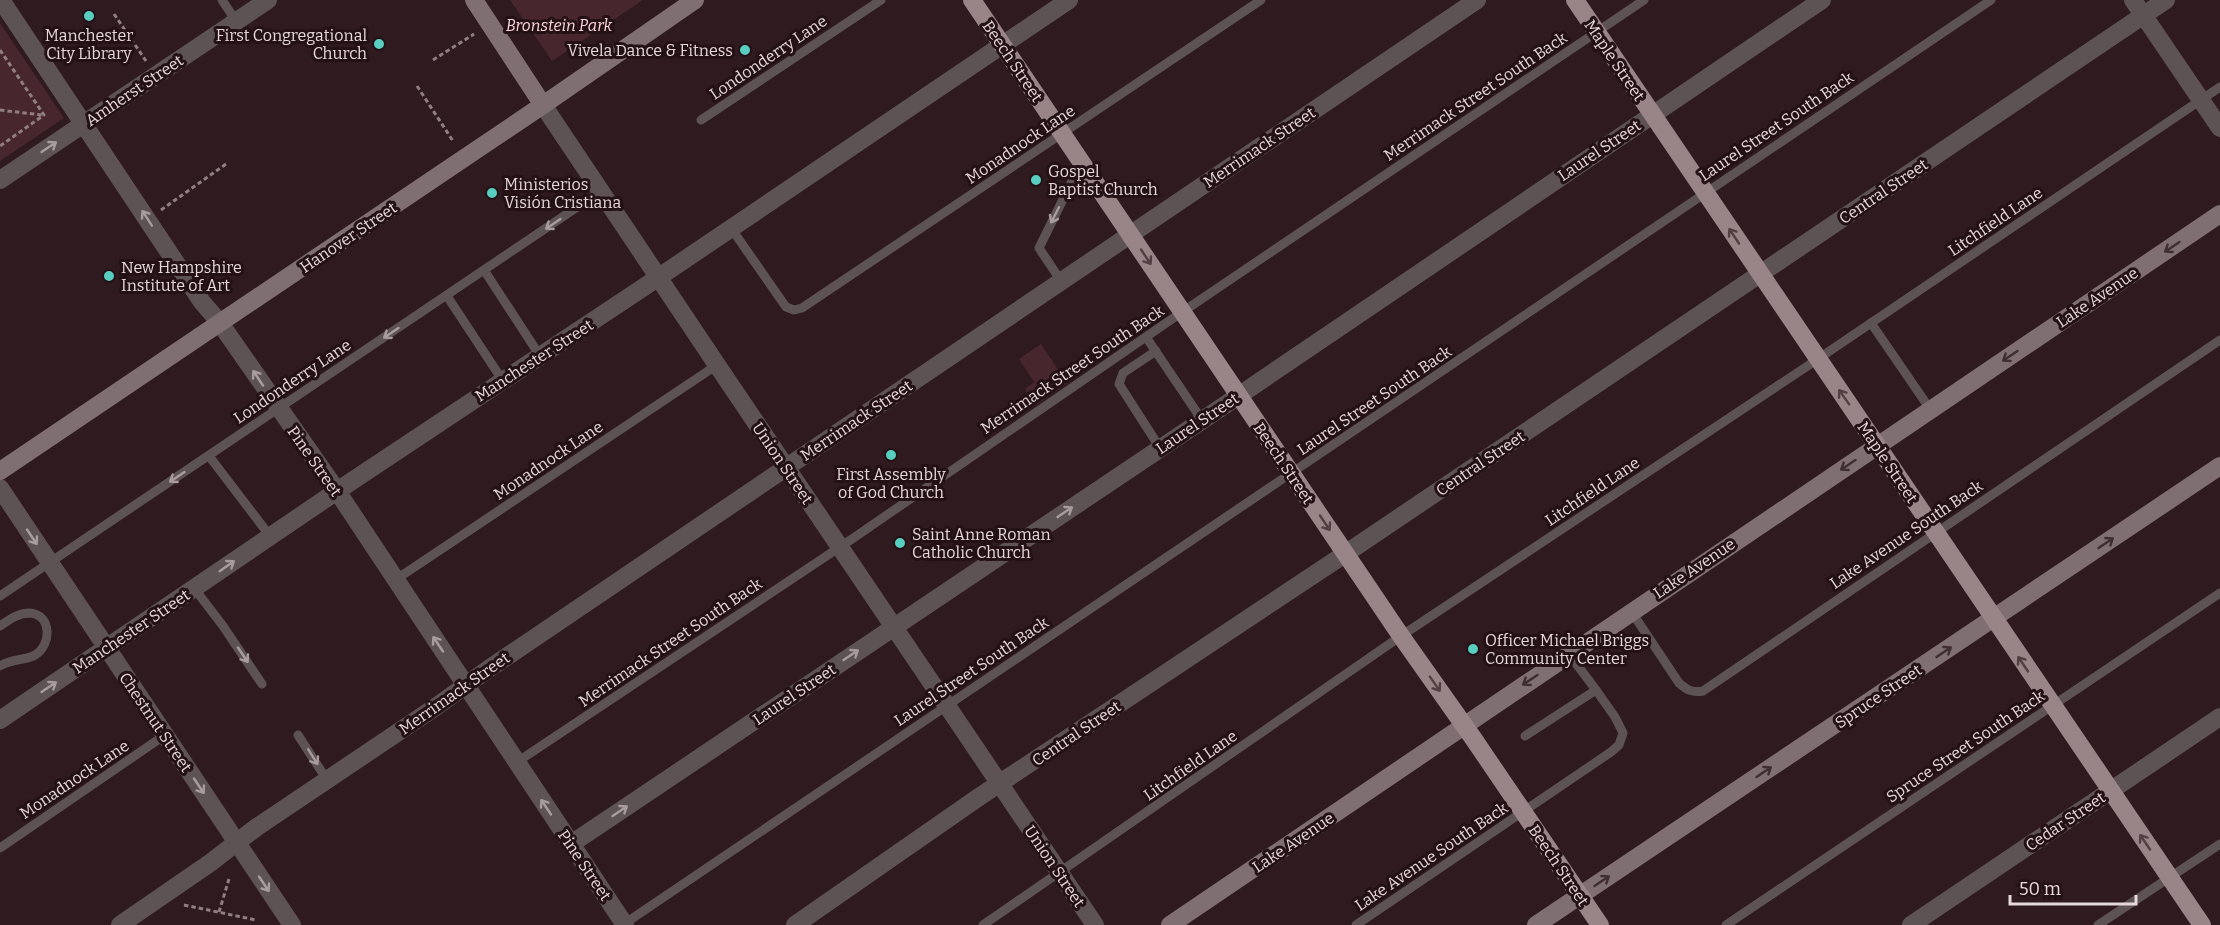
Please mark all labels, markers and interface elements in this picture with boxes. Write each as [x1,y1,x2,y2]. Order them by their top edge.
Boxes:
marker: Manchester City Library [82,9,96,23]
street label: Londonderry Lane [706,11,830,104]
park label: Bronstein Park [506,16,613,35]
street label: Maple Street [1580,16,1649,105]
street label: Beech Street [978,17,1047,106]
place label: Manchester City Library [45,26,133,63]
place label: First Congregational Church [216,26,367,63]
street label: Merrimack Street South Back [1380,28,1570,165]
marker: First Congregational Church [372,37,386,51]
place label: Vivela Dance & Fitness [567,41,733,60]
marker: Vivela Dance & Fitness [738,43,752,57]
street label: Amherst Street [82,51,187,130]
street label: Laurel Street South Back [1696,68,1857,185]
street label: Monadnock Lane [962,101,1078,188]
street label: Merrimack Street [1200,103,1319,192]
street label: Laurel Street [1554,116,1644,185]
one-way arrow [40,141,56,153]
street label: Central Street [1835,155,1931,228]
place label: Gospel Baptist Church [1048,162,1158,199]
marker: Gospel Baptist Church [1029,173,1043,187]
place label: Ministerios Visión Cristiana [504,175,621,212]
street label: Litchfield Lane [1945,183,2046,260]
marker: Ministerios Visión Cristiana [485,186,499,200]
street label: Hanover Street [296,198,400,277]
one-way arrow [1049,206,1061,223]
one-way arrow [141,211,153,227]
one-way arrow [545,218,562,230]
one-way arrow [1728,229,1740,245]
one-way arrow [2164,241,2180,253]
one-way arrow [1139,249,1152,266]
place label: New Hampshire Institute of Art [121,258,242,295]
street label: Lake Avenue [2053,263,2142,332]
marker: New Hampshire Institute of Art [102,269,116,283]
street label: Merrimack Street South Back [977,301,1167,438]
street label: Manchester Street [472,315,597,406]
one-way arrow [384,327,400,339]
street label: Londonderry Lane [230,335,354,428]
street label: Laurel Street South Back [1294,342,1455,459]
one-way arrow [2002,350,2019,362]
one-way arrow [252,371,264,387]
street label: Merrimack Street [797,376,916,465]
street label: Laurel Street [1152,389,1242,458]
one-way arrow [1838,390,1850,406]
street label: Monadnock Lane [490,417,606,504]
street label: Maple Street [1853,418,1922,507]
street label: Union Street [748,419,817,508]
street label: Beech Street [1249,419,1318,508]
street label: Pine Street [283,422,346,500]
street label: Central Street [1432,427,1528,500]
marker: First Assembly of God Church [884,448,898,462]
street label: Litchfield Lane [1542,453,1643,530]
one-way arrow [1840,459,1857,471]
place label: First Assembly of God Church [836,465,946,502]
one-way arrow [169,471,186,483]
street label: Lake Avenue South Back [1826,476,1986,593]
one-way arrow [1057,505,1074,518]
one-way arrow [1319,515,1331,531]
place label: Saint Anne Roman Catholic Church [912,525,1051,562]
one-way arrow [27,528,39,545]
street label: Lake Avenue [1650,534,1739,603]
marker: Saint Anne Roman Catholic Church [893,536,907,550]
one-way arrow [2097,537,2113,549]
one-way arrow [219,560,235,572]
street label: Merrimack Street South Back [575,574,765,711]
street label: Manchester Street [69,585,194,678]
street label: Laurel Street South Back [891,613,1052,730]
place label: Officer Michael Briggs Community Center [1485,631,1649,668]
one-way arrow [432,636,444,653]
marker: Officer Michael Briggs Community Center [1466,642,1480,656]
one-way arrow [1935,646,1952,658]
one-way arrow [237,647,249,663]
street label: Merrimack Street [395,648,513,739]
one-way arrow [842,649,859,661]
one-way arrow [2017,656,2029,672]
street label: Laurel Street [749,660,839,729]
street label: Spruce Street [1831,660,1925,732]
street label: Chestnut Street [115,669,196,776]
one-way arrow [1523,674,1539,686]
one-way arrow [1429,676,1441,692]
one-way arrow [40,681,56,693]
street label: Spruce Street South Back [1883,686,2048,807]
street label: Central Street [1028,697,1124,770]
street label: Litchfield Lane [1140,726,1241,805]
street label: Monadnock Lane [16,736,132,823]
one-way arrow [307,748,319,765]
one-way arrow [1755,766,1772,778]
one-way arrow [193,778,205,794]
street label: Cedar Street [2022,788,2109,855]
street label: Lake Avenue South Back [1351,798,1511,915]
one-way arrow [540,799,552,815]
one-way arrow [611,805,627,817]
street label: Lake Avenue [1249,808,1338,877]
street label: Beech Street [1524,821,1593,910]
street label: Union Street [1020,822,1089,911]
street label: Pine Street [554,826,615,905]
one-way arrow [2139,835,2151,851]
scale bar [2010,868,2136,906]
one-way arrow [1593,874,1610,886]
one-way arrow [259,875,271,892]
text: 50 m [2019,878,2061,900]

